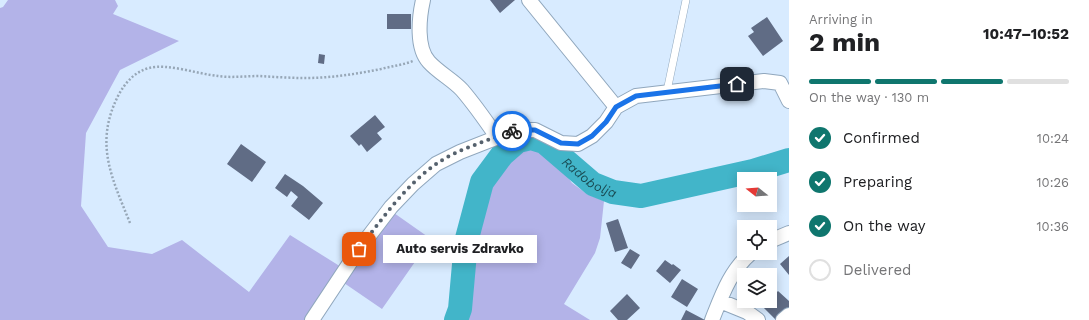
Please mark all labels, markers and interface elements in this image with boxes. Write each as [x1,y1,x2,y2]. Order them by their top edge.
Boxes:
text: Arriving in [809,12,873,27]
text: 10:47–10:52 [983,25,1069,43]
text: 2 min [809,27,880,57]
pin [720,67,754,101]
icon: home [726,73,748,95]
text: On the way · 130 m [809,90,929,105]
courier [492,111,532,151]
icon: bike [501,120,523,142]
icon: check [809,127,831,149]
text: Confirmed [843,129,920,147]
text: 10:24 [1037,131,1069,146]
water label: Radobolja [559,154,619,200]
icon: check [809,171,831,193]
north arrow [737,172,777,212]
map controls [737,172,777,308]
text: Preparing [843,173,912,191]
text: 10:26 [1037,175,1069,190]
icon: check [809,215,831,237]
text: On the way [843,217,925,235]
text: 10:36 [1037,219,1069,234]
button: locate [737,220,777,260]
pin [342,232,376,266]
callout: Auto servis Zdravko [383,235,537,263]
icon: bag [348,238,370,260]
text: Auto servis Zdravko [396,241,524,256]
text: Delivered [843,261,911,279]
button: layers [737,268,777,308]

